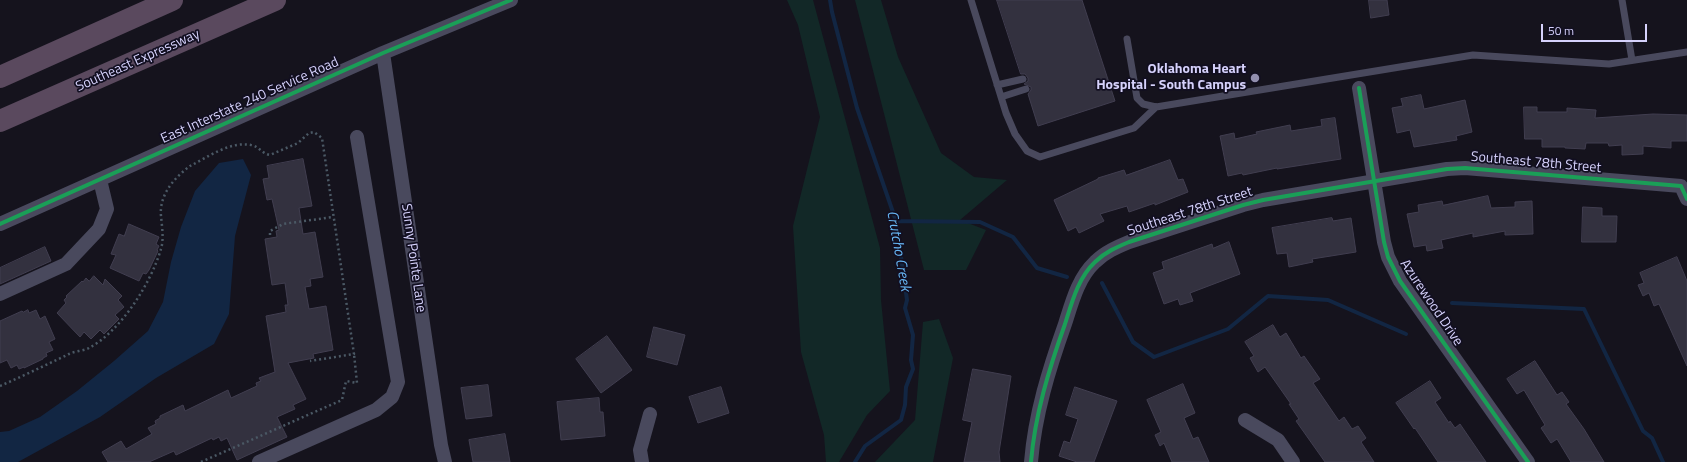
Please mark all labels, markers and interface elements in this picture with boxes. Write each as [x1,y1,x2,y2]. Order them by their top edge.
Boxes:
scale bar [1543,16,1649,42]
text: 50 m [1548,21,1574,40]
street label: Southeast Expressway [73,26,203,96]
street label: East Interstate 240 Service Road [158,54,342,148]
place label: Oklahoma Heart Hospital - South Campus [1096,62,1246,94]
marker: Oklahoma Heart Hospital - South Campus [1249,72,1261,84]
street label: Southeast 78th Street [1470,149,1602,177]
street label: Southeast 78th Street [1125,184,1255,240]
street label: Sunny Pointe Lane [397,203,429,313]
water label: Crutcho Creek [882,209,914,293]
street label: Azurewood Drive [1396,257,1466,349]

